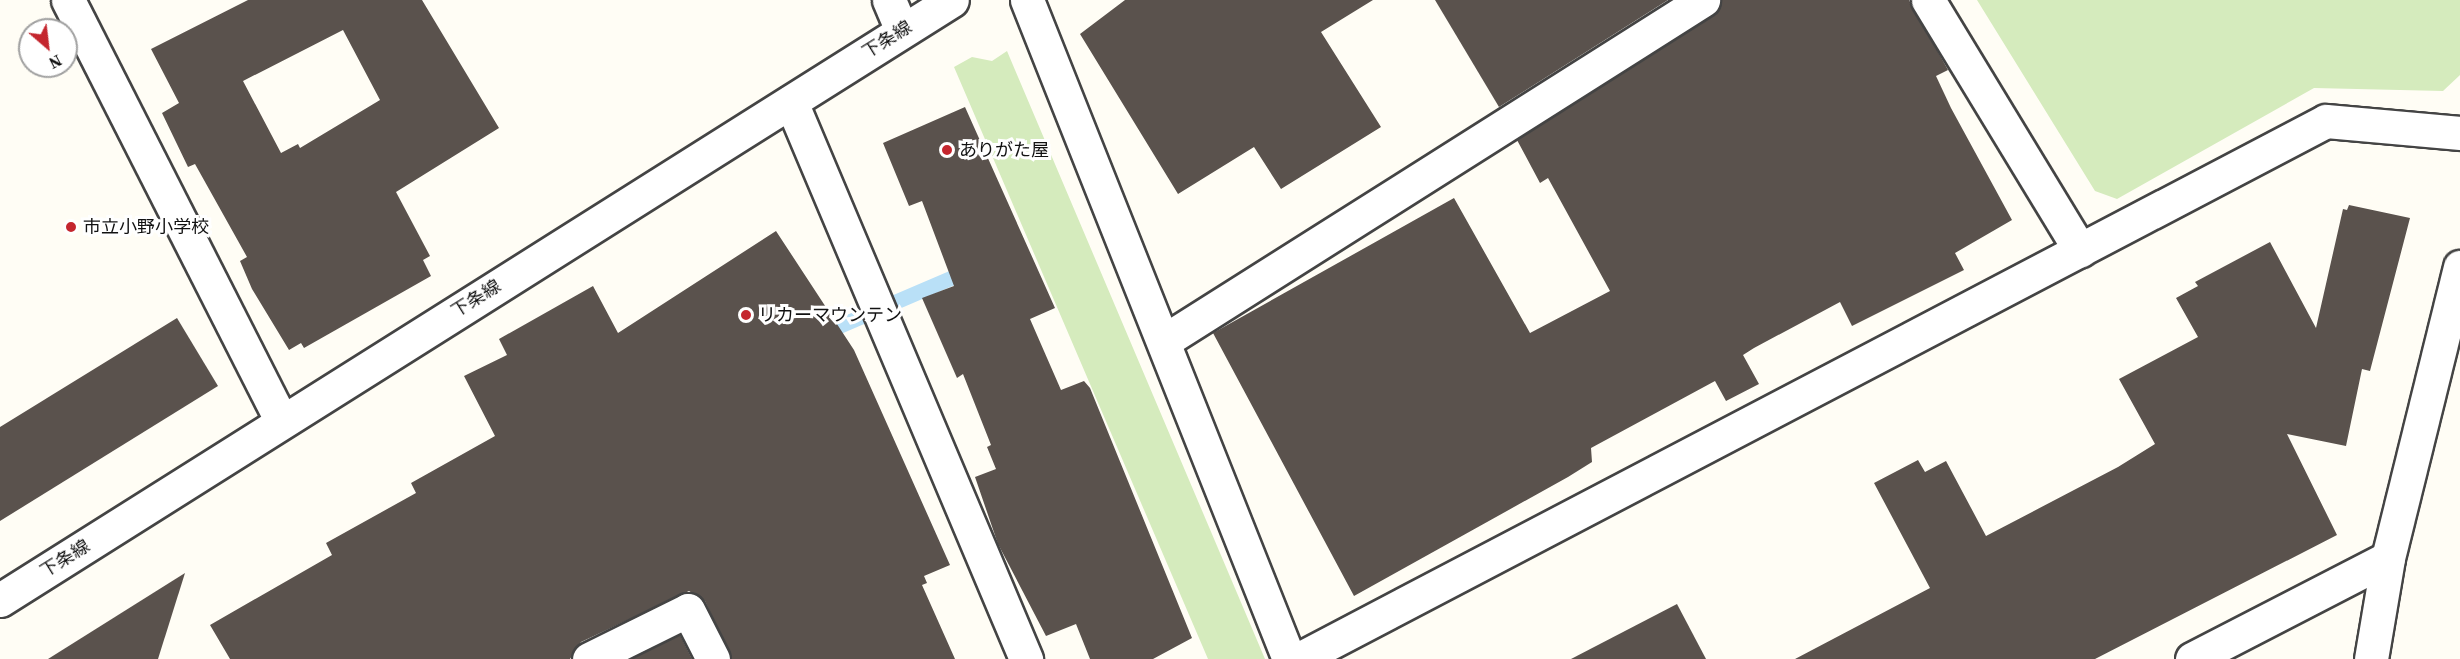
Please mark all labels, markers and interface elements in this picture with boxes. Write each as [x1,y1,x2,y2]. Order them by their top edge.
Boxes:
street label: 下条線 [858,17,916,63]
north arrow [18,18,78,78]
text: N [45,50,66,75]
place label: ありがた屋 [959,139,1049,161]
marker: ありがた屋 [940,143,954,157]
place label: 市立小野小学校 [83,216,209,238]
marker: 市立小野小学校 [64,220,78,234]
street label: 下条線 [447,276,505,322]
place label: リカーマウンテン [758,304,902,326]
marker: リカーマウンテン [739,308,753,322]
street label: 下条線 [36,536,94,582]

